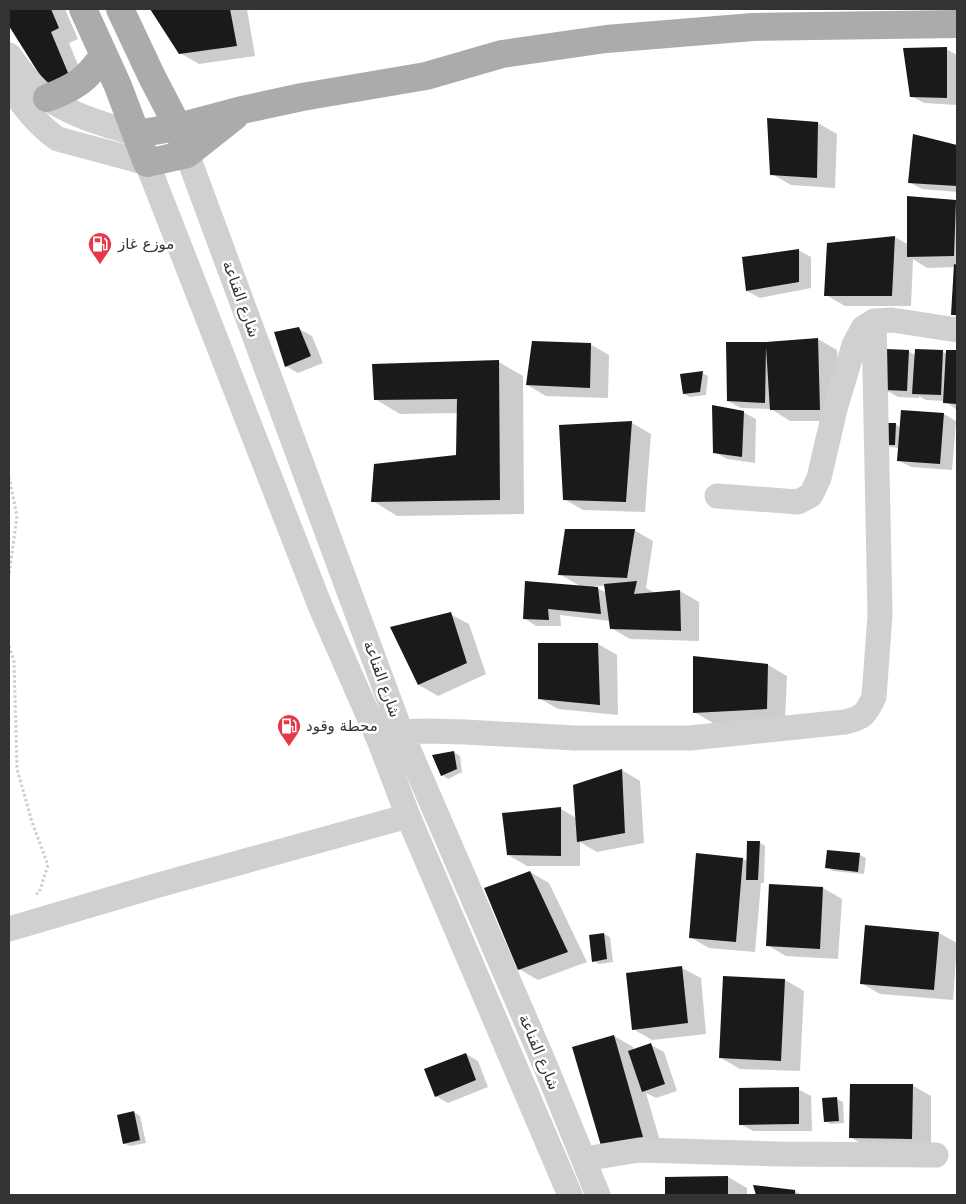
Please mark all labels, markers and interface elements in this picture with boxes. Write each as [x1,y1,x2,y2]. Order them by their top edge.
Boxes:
fuel station icon: موزع غاز [87,231,113,265]
place label: موزع غاز [117,235,174,253]
street label: شارع القناعة [219,258,263,340]
street label: شارع القناعة [360,638,404,720]
fuel station icon: محطة وقود [276,713,302,747]
place label: محطة وقود [306,717,378,735]
street label: شارع القناعة [515,1011,563,1093]

